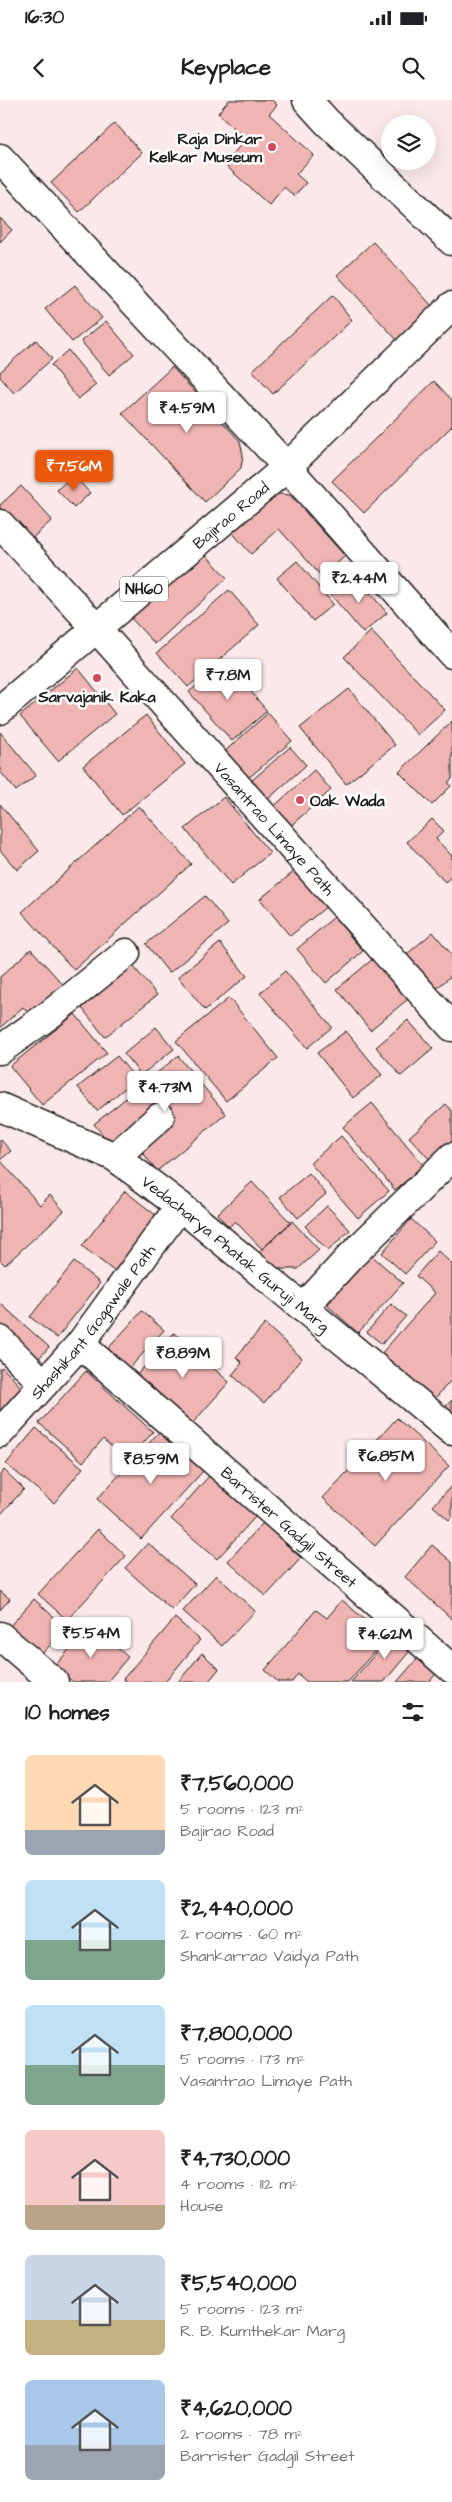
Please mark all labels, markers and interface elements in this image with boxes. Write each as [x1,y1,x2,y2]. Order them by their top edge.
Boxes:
text: 16:30 [25,4,64,31]
text: Keyplace [181,52,271,83]
icon: back [25,54,53,82]
icon: search [399,54,427,82]
map controls [381,115,436,170]
button: layers [381,115,436,170]
place label: Raja Dinkar Kelkar Museum [149,128,263,168]
marker: Raja Dinkar Kelkar Museum [266,141,278,153]
pin: ₹4.59M [146,392,228,434]
text: ₹4.59M [159,397,215,419]
pin: ₹7.56M [33,450,115,492]
text: ₹7.56M [46,455,102,477]
street label: Bajirao Road [188,477,274,554]
pin: ₹2.44M [318,562,400,604]
text: ₹2.44M [331,567,387,589]
road number: NH60 [120,576,168,602]
pin: ₹7.8M [193,658,263,701]
text: ₹7.8M [206,664,250,686]
marker: Sarvajanik Kaka [91,672,103,684]
place label: Sarvajanik Kaka [37,686,156,708]
street label: Vasantrao Limaye Path [209,758,339,900]
place label: Oak Wada [310,790,385,812]
marker: Oak Wada [294,794,306,806]
pin: ₹4.73M [124,1070,206,1113]
text: ₹4.73M [138,1076,192,1098]
street label: Vedacharya Phatak Guruji Marg [137,1171,334,1338]
street label: Shashikant Gogawale Path [26,1240,161,1404]
pin: ₹8.89M [142,1336,224,1379]
text: ₹8.89M [156,1342,210,1364]
pin: ₹6.85M [345,1440,427,1482]
pin: ₹8.59M [110,1442,192,1485]
text: ₹6.85M [358,1445,414,1467]
text: ₹8.59M [123,1448,179,1470]
street label: Barrister Gadgil Street [216,1462,362,1594]
pin: ₹5.54M [50,1616,132,1659]
pin: ₹4.62M [344,1618,426,1660]
text: ₹5.54M [62,1622,120,1644]
text: ₹4.62M [358,1623,412,1645]
text: 10 homes [25,1698,110,1727]
icon: filters [399,1698,427,1726]
text: ₹7,560,000 [180,1769,293,1798]
icon: home [65,1775,125,1835]
text: 5 rooms · 123 m² [180,1798,304,1820]
text: Bajirao Road [180,1820,274,1842]
text: ₹2,440,000 [180,1894,293,1923]
icon: home [65,1900,125,1960]
text: 2 rooms · 60 m² [180,1923,303,1945]
text: Shankarrao Vaidya Path [180,1945,358,1967]
text: ₹7,800,000 [180,2019,292,2048]
icon: home [65,2025,125,2085]
text: 5 rooms · 173 m² [180,2048,305,2070]
text: Vasantrao Limaye Path [180,2070,352,2092]
text: ₹4,730,000 [180,2144,290,2173]
icon: home [65,2150,125,2210]
text: 4 rooms · 112 m² [180,2173,298,2195]
text: House [180,2195,224,2217]
text: ₹5,540,000 [180,2269,297,2298]
icon: home [65,2275,125,2335]
text: 5 rooms · 123 m² [180,2298,304,2320]
text: R. B. Kumthekar Marg [180,2320,345,2342]
text: ₹4,620,000 [180,2394,292,2423]
icon: home [65,2400,125,2460]
text: 2 rooms · 78 m² [180,2423,303,2445]
text: Barrister Gadgil Street [180,2445,354,2467]

